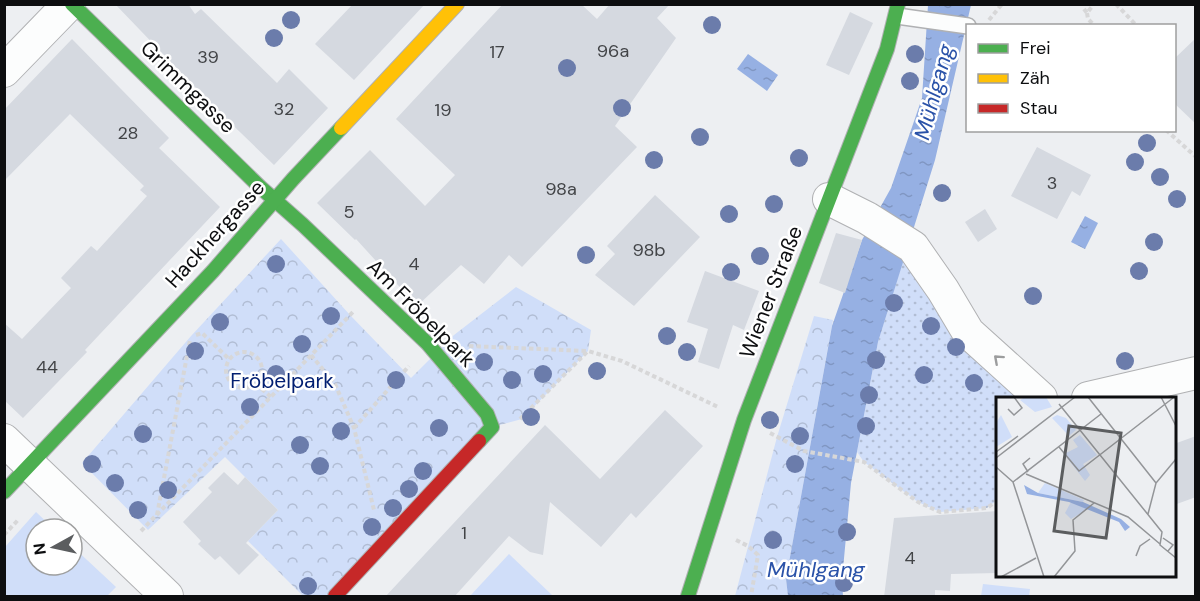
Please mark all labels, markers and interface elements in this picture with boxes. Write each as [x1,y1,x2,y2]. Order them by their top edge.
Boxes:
legend [966,24,1176,132]
street label: Grimmgasse [134,34,242,140]
text: Frei [1020,36,1051,60]
house number: 96a [597,39,629,63]
house number: 17 [489,40,505,64]
water label: Mühlgang [907,40,961,143]
house number: 39 [197,45,219,69]
text: Zäh [1020,66,1050,90]
text: Stau [1020,96,1058,120]
house number: 32 [273,97,295,121]
house number: 19 [435,98,451,122]
house number: 28 [117,121,139,145]
house number: 3 [1047,171,1057,195]
street label: Hackhergasse [159,174,271,294]
house number: 98a [545,177,577,201]
house number: 5 [344,200,354,224]
street label: Wiener Straße [733,222,809,362]
house number: 98b [632,238,666,262]
house number: 4 [409,252,420,276]
street label: Am Fröbelpark [361,253,481,373]
house number: 44 [36,355,58,379]
one-way arrow [994,355,1004,366]
park label: Fröbelpark [230,367,334,395]
inset map [996,397,1176,577]
north arrow [24,517,84,577]
house number: 1 [461,521,467,545]
text: N [28,542,51,556]
house number: 4 [905,546,916,570]
water label: Mühlgang [767,555,866,584]

